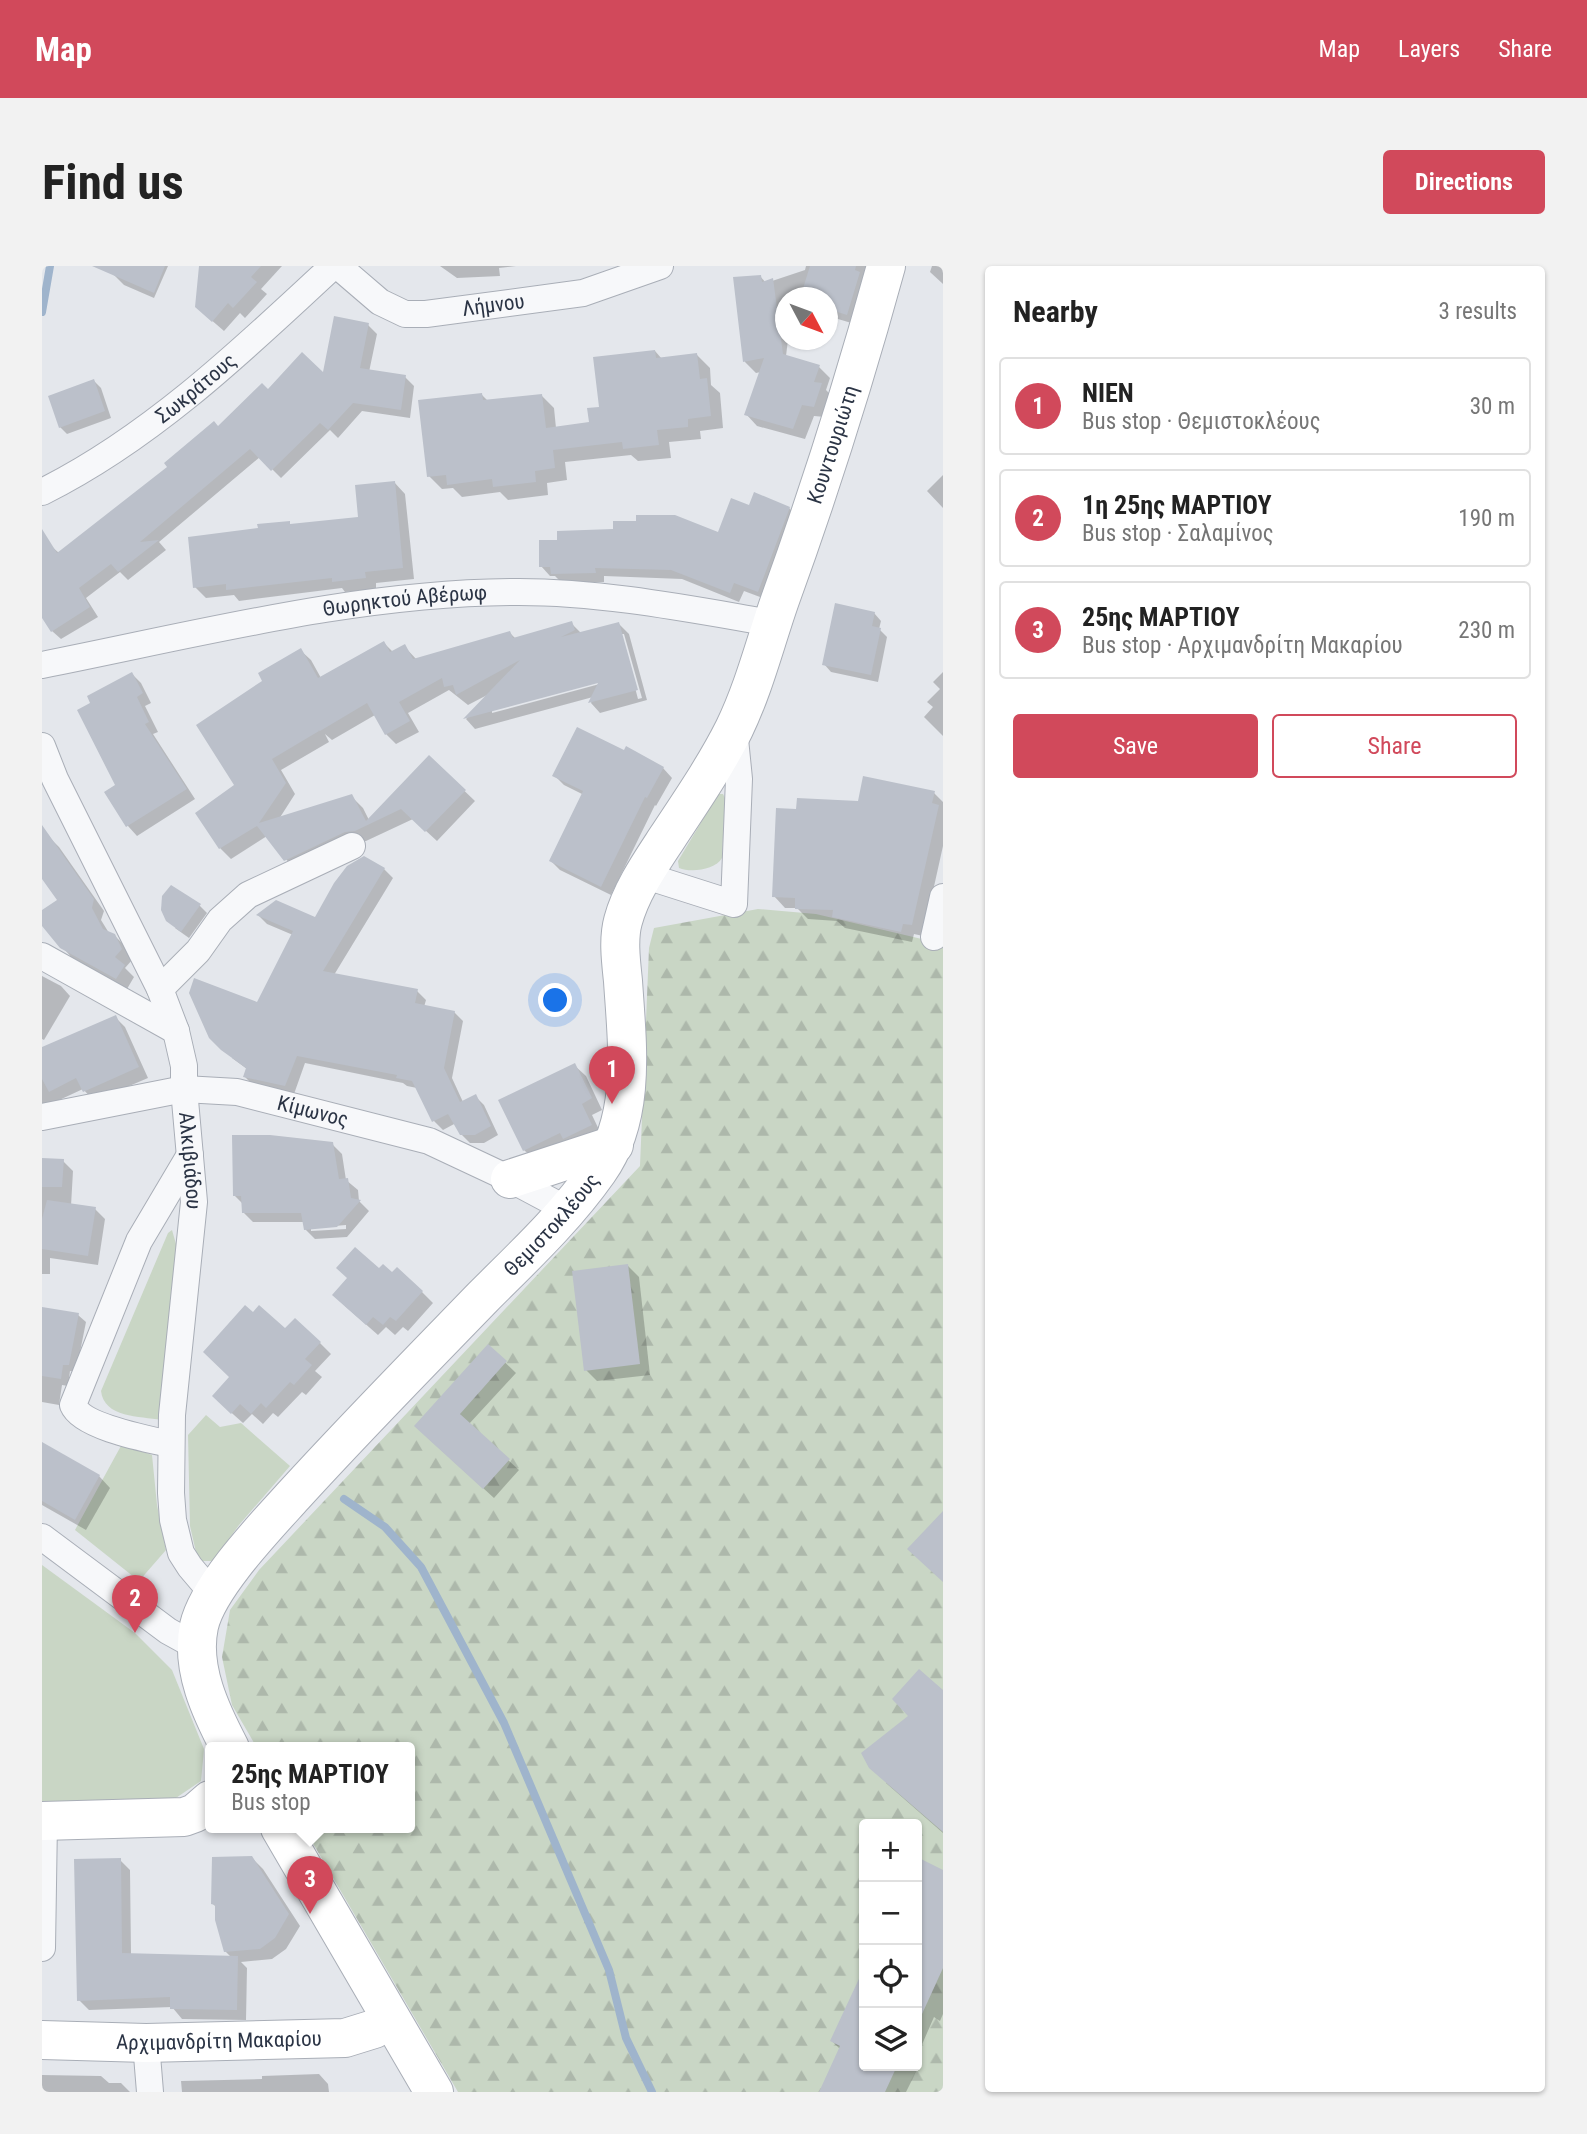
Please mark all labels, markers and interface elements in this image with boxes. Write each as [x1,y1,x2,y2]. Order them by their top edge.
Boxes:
text: Map [35,30,92,69]
text: Map [1319,35,1360,63]
text: Layers [1398,35,1460,63]
text: Share [1498,35,1552,63]
button: Directions [1383,150,1545,214]
text: Find us [42,154,184,211]
north arrow [775,287,838,350]
street label: Λήμνου [461,289,526,321]
text: Nearby [1013,294,1098,329]
text: 3 results [1439,298,1517,325]
street label: Σωκράτους [151,348,241,428]
text: ΝΙΕΝ [1082,378,1134,408]
street label: Κουντουριώτη [803,382,863,507]
text: 1 [1032,393,1044,420]
text: 30 m [1470,393,1515,420]
text: Bus stop · Θεμιστοκλέους [1082,408,1321,435]
text: 1η 25ης ΜΑΡΤΙΟΥ [1082,490,1272,520]
text: 2 [1032,505,1044,532]
text: 190 m [1458,505,1515,532]
text: Bus stop · Σαλαμίνος [1082,520,1274,547]
street label: Θωρηκτού Αβέρωφ [321,581,488,621]
text: 25ης ΜΑΡΤΙΟΥ [1082,602,1240,632]
text: 3 [1032,617,1044,644]
text: 230 m [1458,617,1515,644]
text: Bus stop · Αρχιμανδρίτη Μακαρίου [1082,632,1403,659]
button: Save [1013,714,1258,778]
button: Share [1272,714,1517,778]
your location [538,983,572,1017]
pin: 1 [589,1046,635,1104]
street label: Κίμωνος [275,1091,351,1132]
street label: Αλκιβιάδου [174,1111,206,1210]
street label: Θεμιστοκλέους [499,1169,604,1281]
pin: 2 [112,1575,158,1633]
popup [205,1742,415,1833]
text: 25ης ΜΑΡΤΙΟΥ [231,1759,389,1789]
text: Bus stop [231,1789,311,1816]
map controls [859,1819,922,2071]
button: + [859,1819,922,1882]
pin: 3 [287,1856,333,1914]
button: − [859,1882,922,1945]
button: locate [859,1945,922,2008]
button: layers [859,2008,922,2071]
street label: Αρχιμανδρίτη Μακαρίου [116,2027,322,2055]

